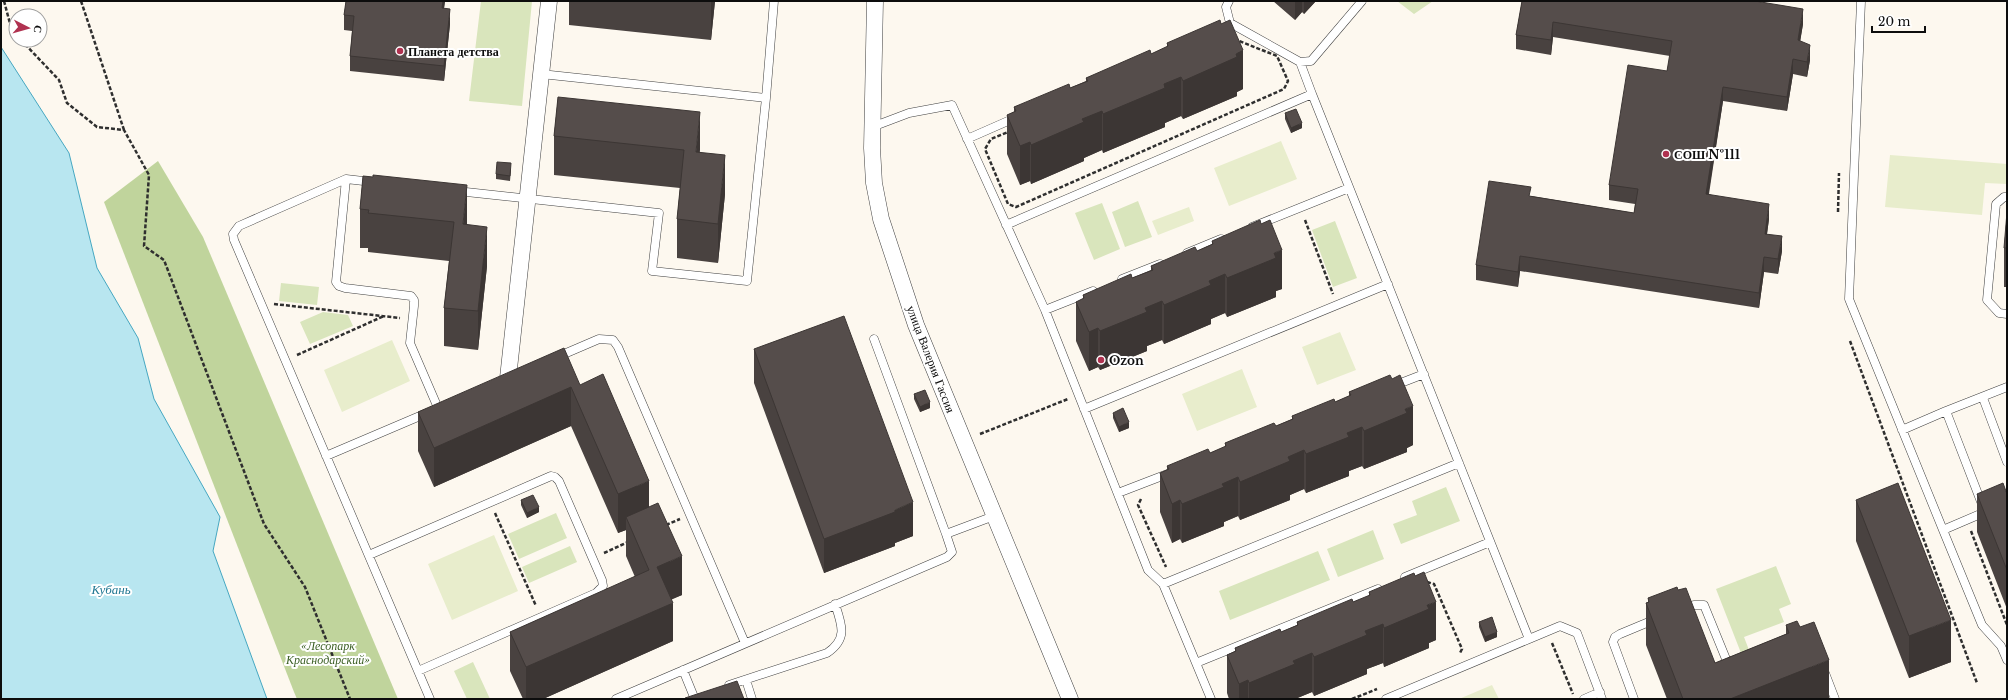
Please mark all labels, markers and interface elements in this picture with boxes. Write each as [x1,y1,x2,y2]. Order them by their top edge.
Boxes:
north arrow [8,8,48,48]
scale bar [1872,8,1925,34]
text: 20 m [1878,14,1910,29]
text: С [31,24,45,34]
place label: Планета детства [408,44,499,59]
marker: Планета детства [395,46,405,56]
place label: СОШ №111 [1674,147,1740,162]
marker: СОШ №111 [1661,149,1671,159]
street label: улица Валерия Гассия [904,303,959,415]
place label: Ozon [1109,353,1144,368]
marker: Ozon [1096,355,1106,365]
water label: Кубань [90,581,131,598]
park label: «Лесопарк Краснодарский» [285,638,370,667]

